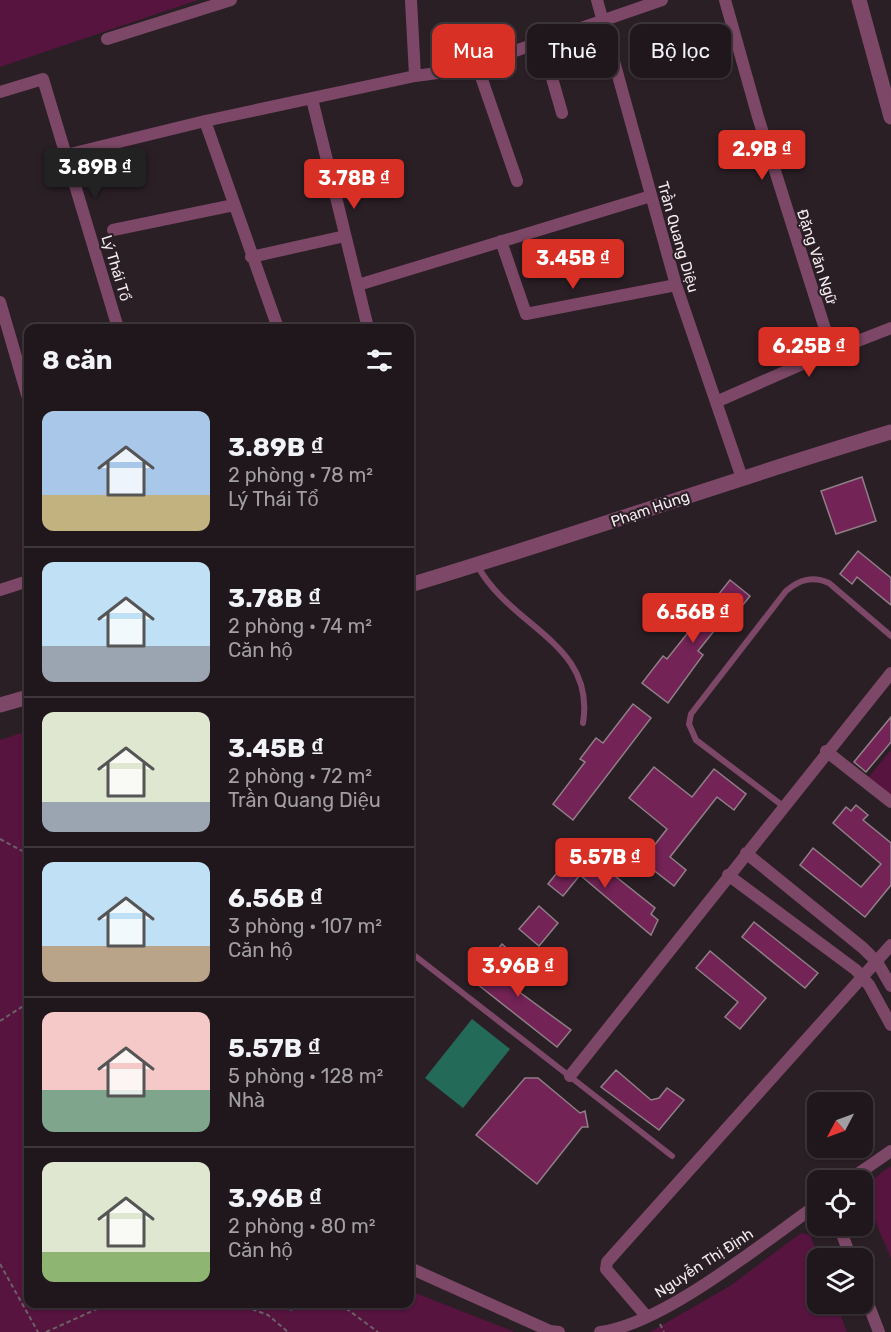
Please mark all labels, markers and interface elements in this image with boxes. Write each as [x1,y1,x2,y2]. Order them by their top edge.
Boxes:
chip: Mua [432,24,515,78]
chip: Thuê [527,24,618,78]
chip: Bộ lọc [630,24,731,78]
pin: 2.9B ₫ [713,130,811,181]
text: 2.9B ₫ [732,137,792,161]
pin: 3.89B ₫ [40,148,150,199]
text: 3.89B ₫ [58,155,132,179]
pin: 3.78B ₫ [299,159,409,210]
text: 3.78B ₫ [318,166,390,190]
street label: Trần Quang Diệu [654,179,703,295]
street label: Đặng Văn Ngữ [793,207,841,307]
street label: Lý Thái Tổ [97,233,135,303]
pin: 3.45B ₫ [518,239,628,290]
text: 3.45B ₫ [536,246,610,270]
pin: 6.25B ₫ [754,327,864,378]
text: 6.25B ₫ [772,334,846,358]
icon: filters [363,344,396,377]
text: 8 căn [42,345,113,376]
text: 3.89B ₫ [228,432,324,463]
icon: home [90,435,162,507]
text: 2 phòng · 78 m² [228,463,373,487]
text: Lý Thái Tổ [228,487,319,511]
street label: Phạm Hùng [608,487,692,531]
text: 3.78B ₫ [228,583,321,614]
icon: home [90,586,162,658]
pin: 6.56B ₫ [638,593,748,644]
text: 6.56B ₫ [656,600,730,624]
text: 2 phòng · 74 m² [228,614,372,638]
text: Căn hộ [228,638,293,662]
text: 3.45B ₫ [228,733,324,764]
icon: home [90,736,162,808]
text: 2 phòng · 72 m² [228,764,372,788]
text: Trần Quang Diệu [228,788,381,812]
pin: 5.57B ₫ [550,838,660,889]
text: 5.57B ₫ [569,845,641,869]
text: 6.56B ₫ [228,883,323,914]
icon: home [90,886,162,958]
text: 3 phòng · 107 m² [228,914,382,938]
text: Căn hộ [228,938,293,962]
pin: 3.96B ₫ [463,947,573,998]
text: 3.96B ₫ [482,954,554,978]
text: 5.57B ₫ [228,1033,321,1064]
icon: home [90,1036,162,1108]
text: 5 phòng · 128 m² [228,1064,383,1088]
text: Nhà [228,1088,265,1112]
north arrow [807,1092,873,1158]
map controls [807,1092,873,1314]
button: locate [807,1170,873,1236]
text: 3.96B ₫ [228,1183,322,1214]
icon: home [90,1186,162,1258]
text: 2 phòng · 80 m² [228,1214,376,1238]
street label: Nguyễn Thị Định [651,1224,757,1302]
text: Căn hộ [228,1238,293,1262]
button: layers [807,1248,873,1314]

